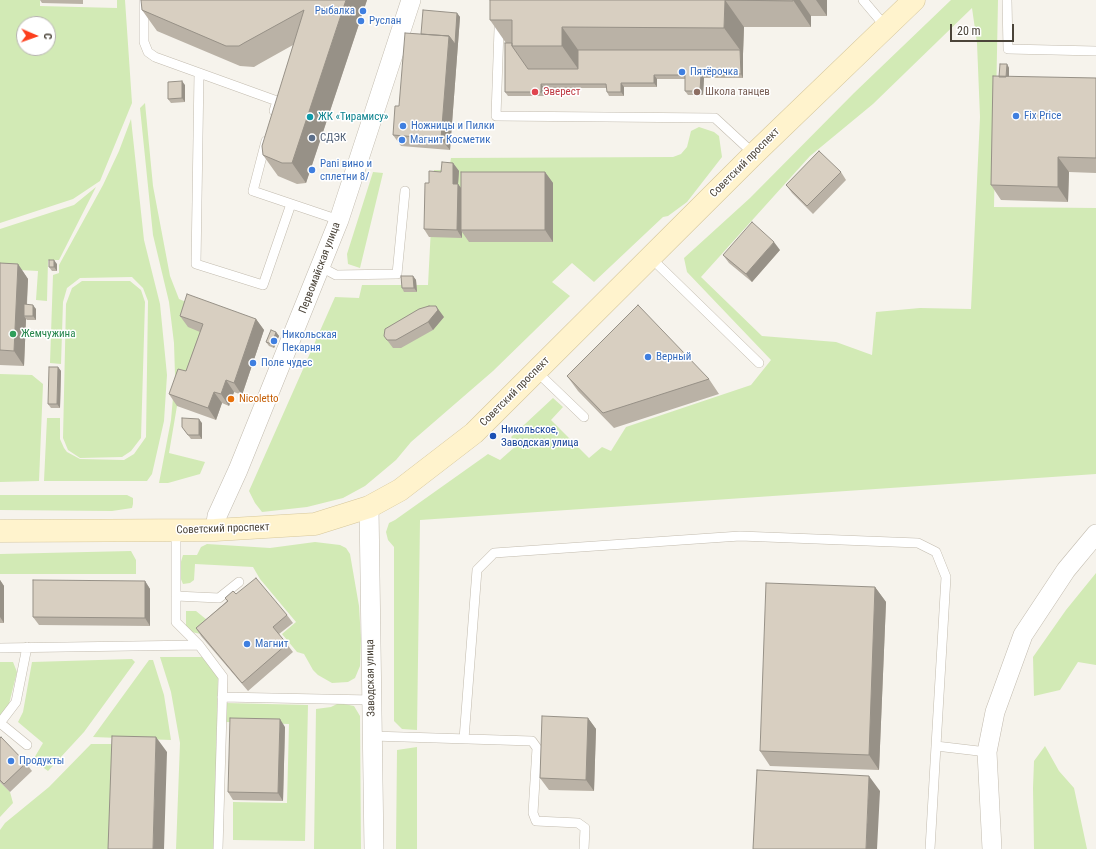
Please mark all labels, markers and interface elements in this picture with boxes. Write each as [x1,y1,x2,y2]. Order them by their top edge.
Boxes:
place label: Рыбалка [315,4,355,18]
marker: Рыбалка [358,6,368,16]
place label: Руслан [369,14,401,28]
north arrow [16,16,56,56]
marker: Руслан [356,16,366,26]
scale bar [952,16,1016,42]
text: 20 m [957,24,981,38]
text: С [41,33,54,40]
place label: Пятёрочка [690,65,738,79]
marker: Пятёрочка [677,67,687,77]
place label: Эверест [543,85,581,99]
place label: Школа танцев [705,85,770,99]
marker: Эверест [530,87,540,97]
marker: Школа танцев [692,87,702,97]
place label: Fix Price [1024,109,1061,123]
place label: ЖК «Тирамису» [318,110,388,124]
marker: Fix Price [1011,111,1021,121]
marker: ЖК «Тирамису» [305,112,315,122]
place label: Ножницы и Пилки [411,119,495,133]
marker: Ножницы и Пилки [398,121,408,131]
street label: Советский проспект [707,125,783,201]
place label: СДЭК [320,131,346,145]
marker: СДЭК [307,133,317,143]
place label: Магнит Косметик [410,133,490,147]
marker: Магнит Косметик [397,135,407,145]
place label: Pani вино и сплетни 8/ [320,157,372,183]
marker: Pani вино и сплетни 8/ [307,165,317,175]
street label: Первомайская улица [297,221,343,315]
place label: Жемчужина [21,327,75,341]
place label: Никольская Пекарня [282,328,337,354]
marker: Жемчужина [8,329,18,339]
marker: Никольская Пекарня [269,336,279,346]
place label: Верный [656,350,691,364]
marker: Верный [643,352,653,362]
street label: Советский проспект [477,354,553,430]
place label: Поле чудес [261,356,312,370]
marker: Поле чудес [248,358,258,368]
place label: Nicoletto [239,392,279,406]
marker: Nicoletto [226,394,236,404]
place label: Никольское, Заводская улица [501,423,579,449]
marker: Никольское, Заводская улица [488,431,498,441]
street label: Советский проспект [176,521,270,537]
place label: Магнит [255,637,289,651]
marker: Магнит [242,639,252,649]
street label: Заводская улица [364,639,378,717]
place label: Продукты [19,754,64,768]
marker: Продукты [6,756,16,766]

